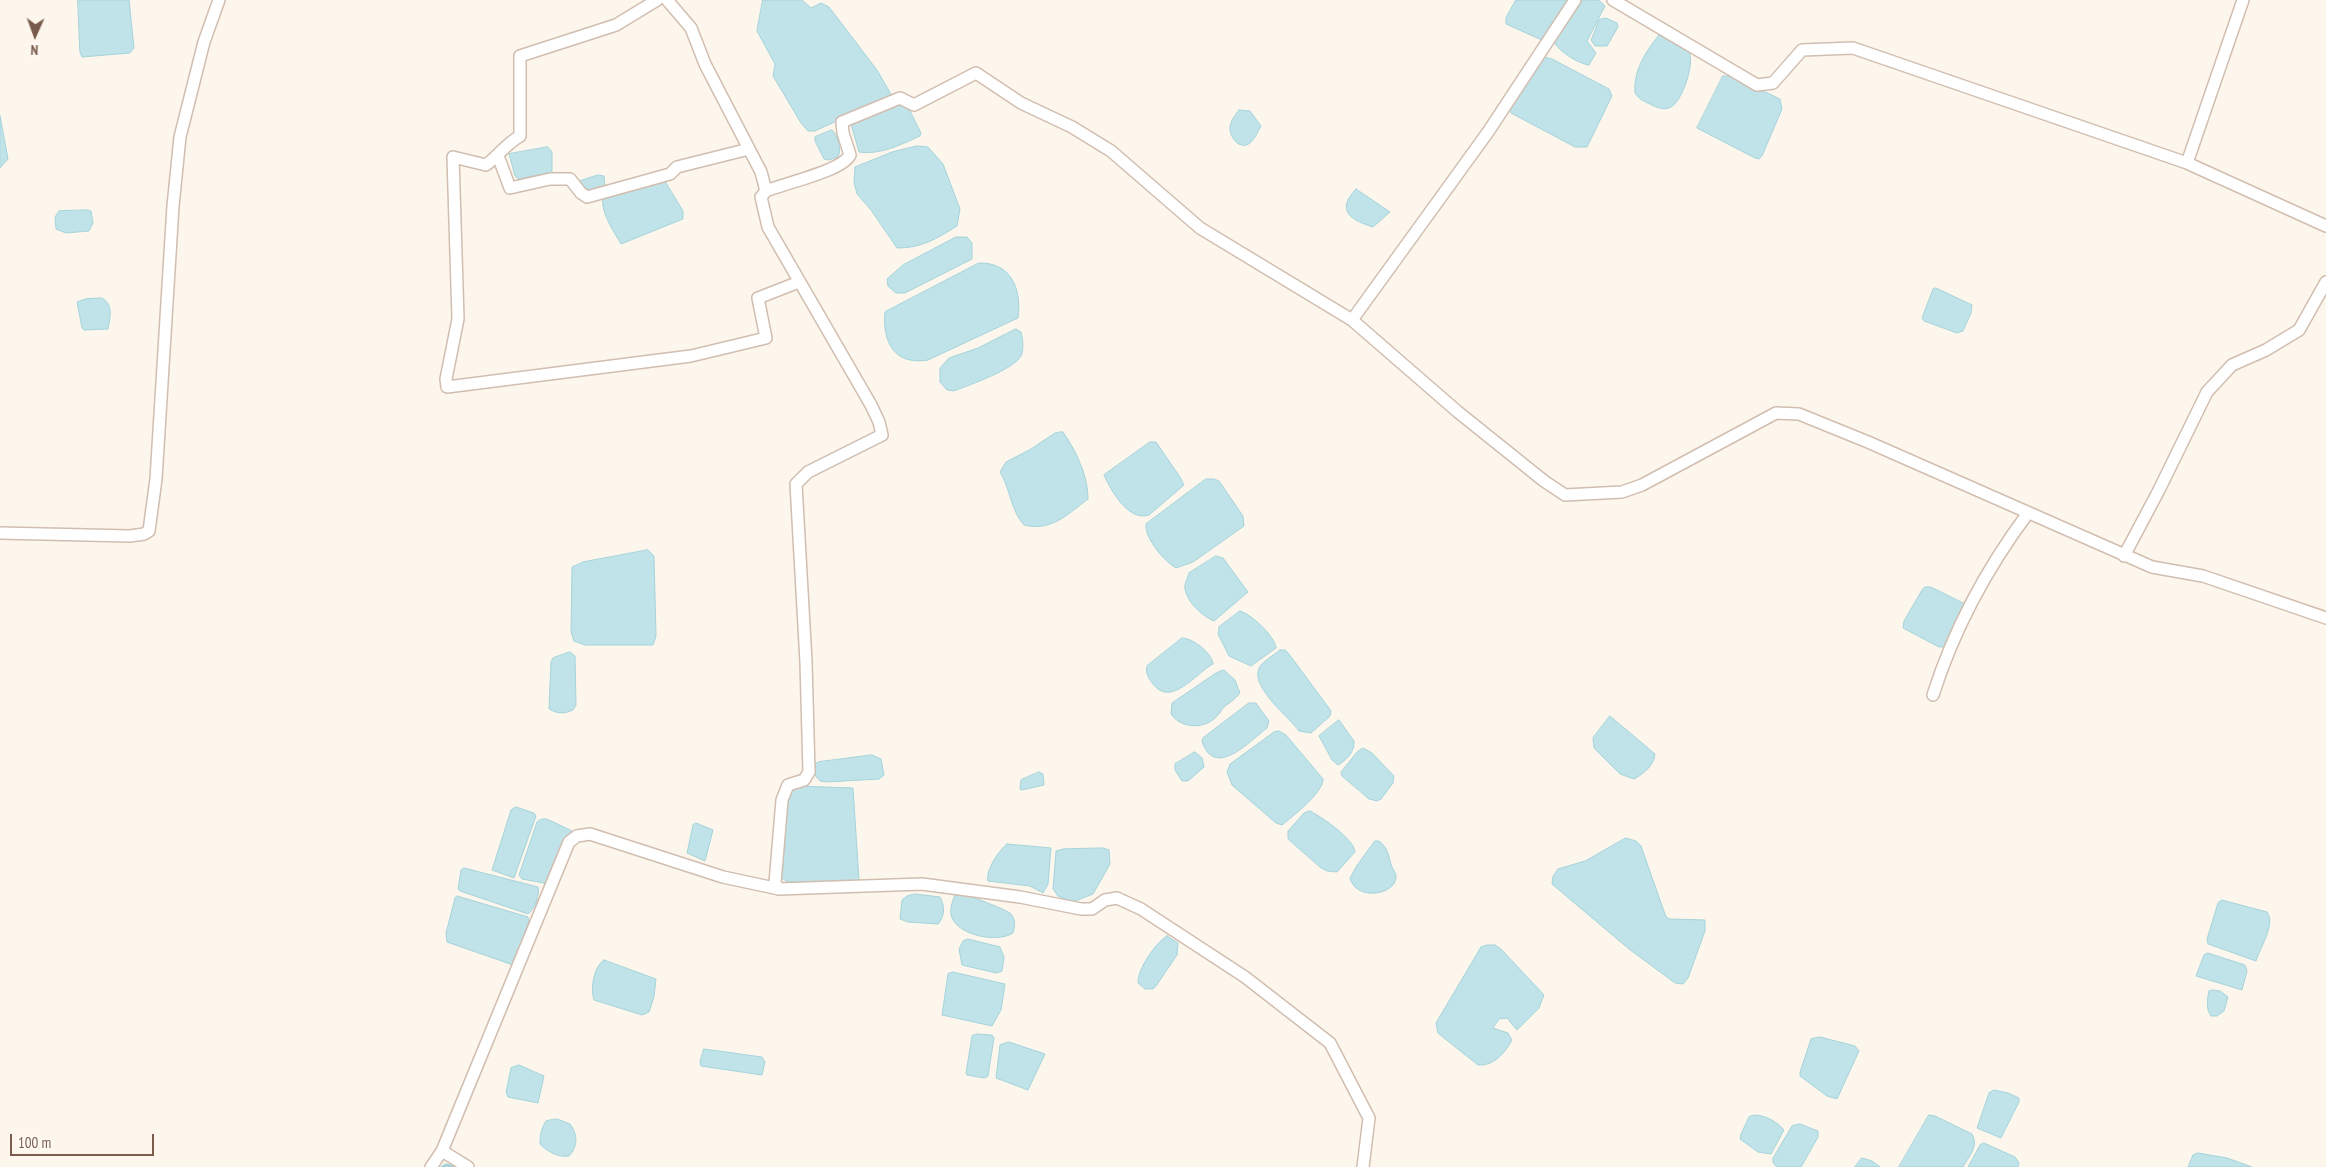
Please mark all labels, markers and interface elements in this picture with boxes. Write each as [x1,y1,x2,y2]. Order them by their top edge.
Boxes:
north arrow [10,10,60,60]
text: N [30,41,39,59]
scale bar [12,1124,156,1156]
text: 100 m [18,1133,51,1152]

